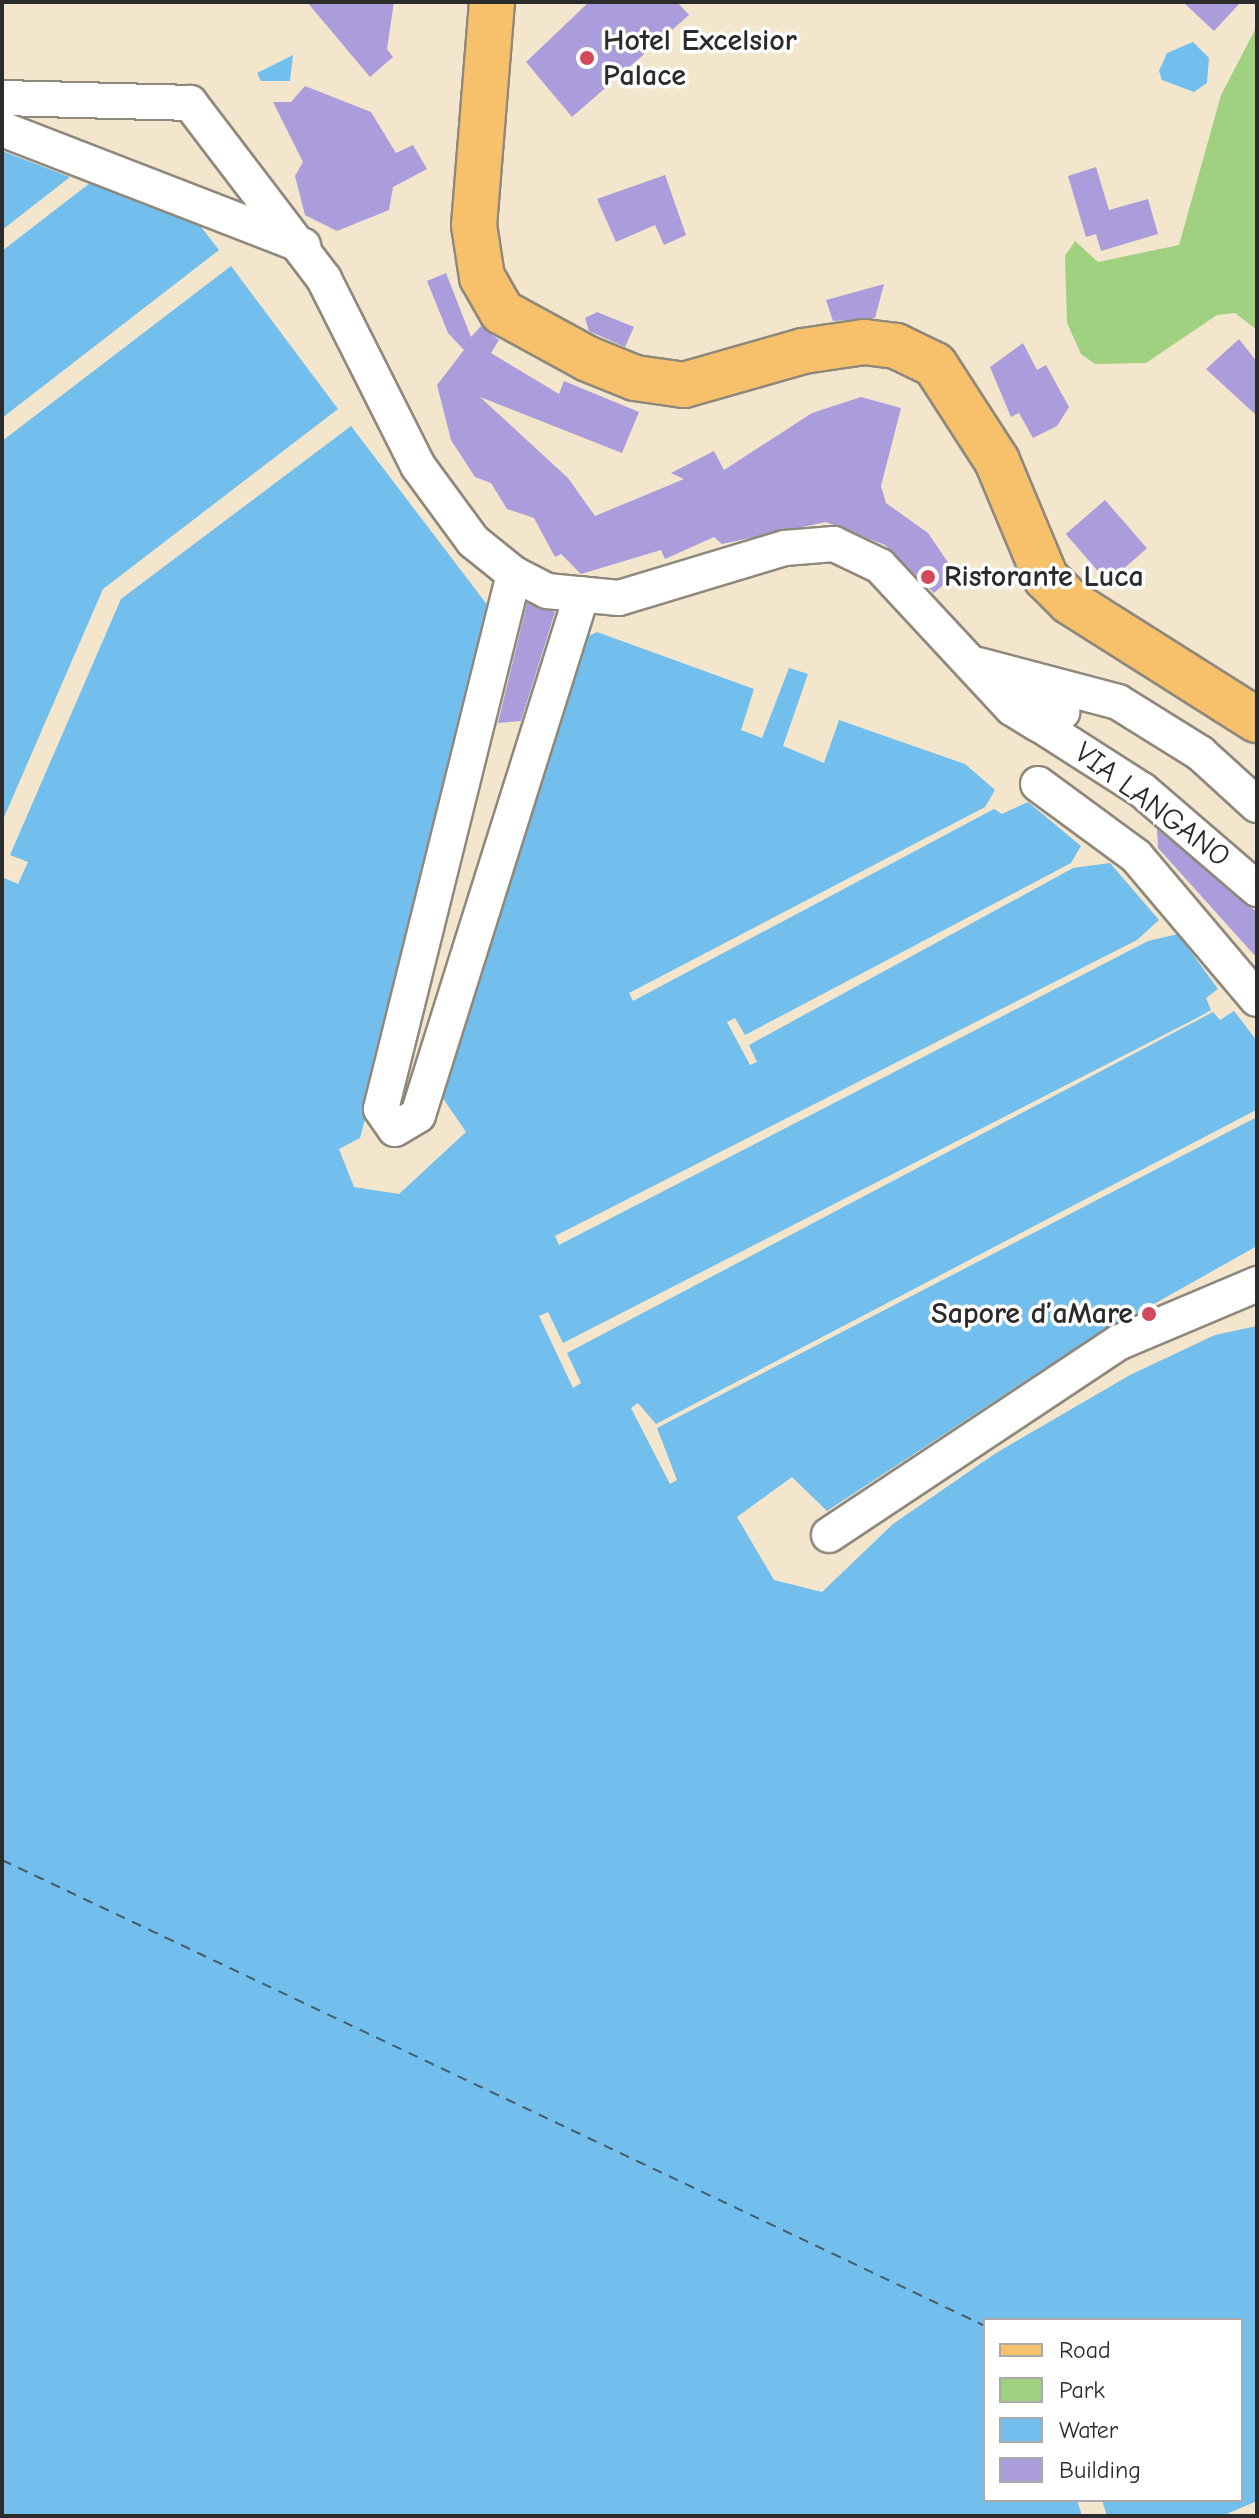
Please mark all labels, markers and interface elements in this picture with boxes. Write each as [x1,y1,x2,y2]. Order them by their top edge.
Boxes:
place label: Hotel Excelsior Palace [603,23,797,94]
marker: Hotel Excelsior Palace [578,49,596,67]
place label: Ristorante Luca [944,559,1144,595]
marker: Ristorante Luca [919,568,937,586]
street label: VIA LANGANO [1067,735,1237,875]
place label: Sapore d’aMare [931,1296,1133,1332]
marker: Sapore d’aMare [1140,1305,1158,1323]
legend [983,2318,1243,2502]
text: Road [1059,2336,1111,2364]
text: Park [1059,2376,1105,2404]
text: Water [1059,2416,1118,2444]
text: Building [1059,2456,1141,2484]

